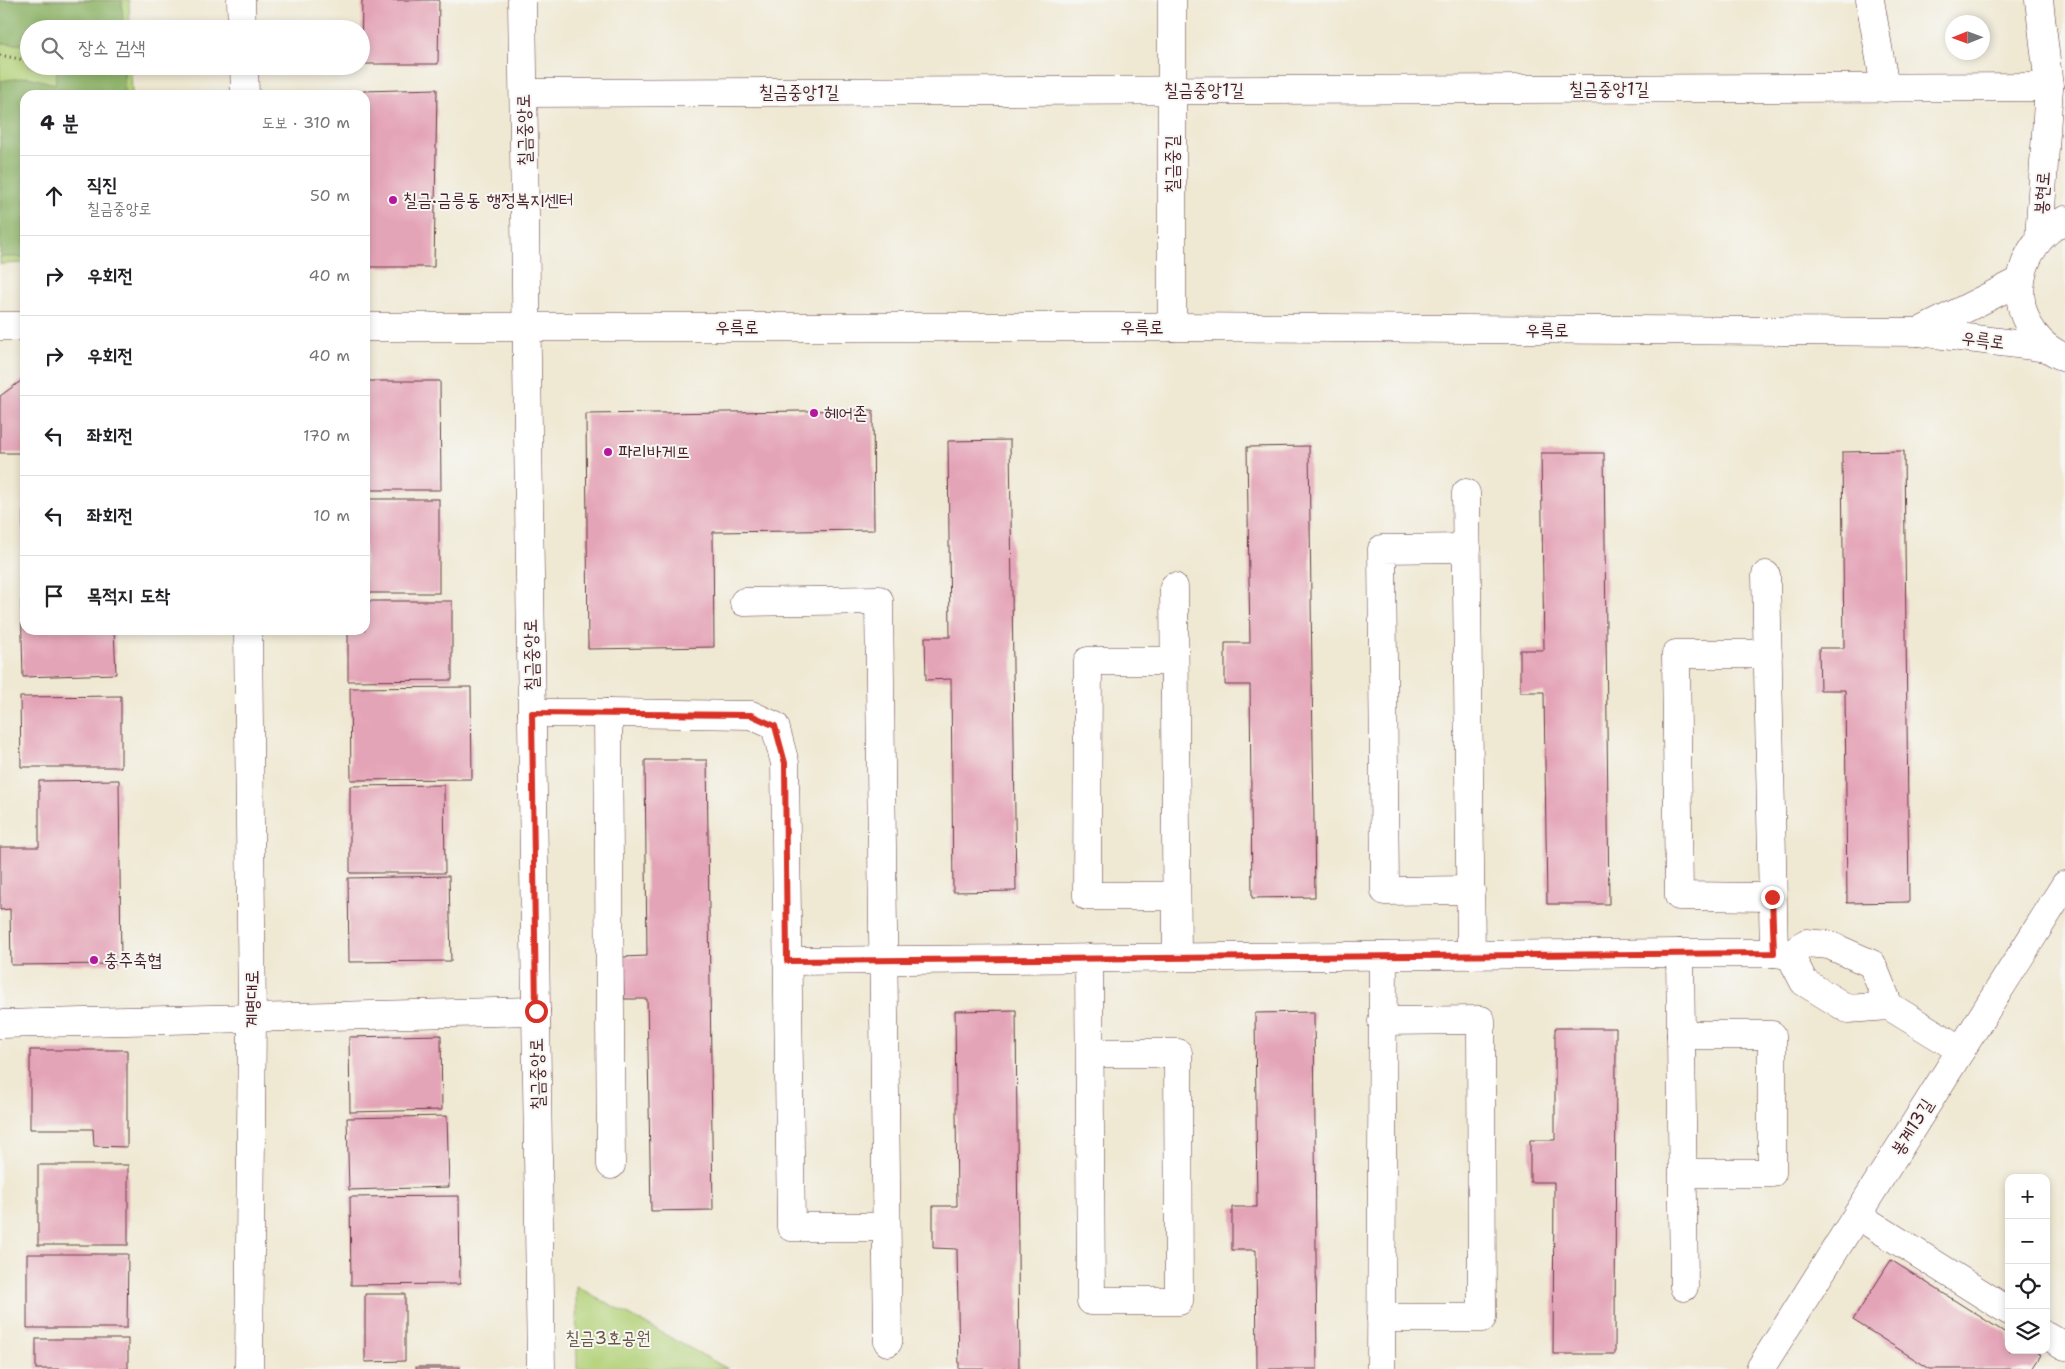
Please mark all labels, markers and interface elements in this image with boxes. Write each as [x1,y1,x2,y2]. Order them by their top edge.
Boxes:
north arrow [1945,15,1990,60]
search box [20,20,370,75]
icon: search [38,34,66,62]
text: 장소 검색 [78,35,146,60]
street label: 칠금중앙1길 [1569,77,1649,101]
street label: 칠금중앙1길 [1164,78,1244,102]
street label: 칠금중앙1길 [759,80,839,104]
street label: 칠금중앙로 [511,94,537,166]
text: 4 분 [40,109,79,137]
text: 도보 · 310 m [262,112,350,133]
street label: 칠금중길 [1160,135,1184,193]
street label: 봉현로 [2029,170,2055,216]
text: 직진 [87,172,118,197]
icon: ahead [40,182,68,210]
text: 50 m [310,185,350,206]
place label: 칠금·금릉동 행정복지센터 [403,188,574,212]
marker: 칠금·금릉동 행정복지센터 [387,194,399,206]
text: 칠금중앙로 [87,198,151,219]
icon: right [40,262,68,290]
text: 우회전 [87,263,133,288]
text: 40 m [308,265,350,286]
street label: 우륵로 [715,315,759,339]
street label: 우륵로 [1120,315,1164,339]
street label: 우륵로 [1525,318,1569,342]
street label: 우륵로 [1960,325,2006,355]
icon: right [40,342,68,370]
text: 우회전 [87,343,133,368]
text: 40 m [308,345,350,366]
place label: 헤어존 [824,401,867,425]
marker: 헤어존 [808,407,820,419]
icon: left [40,422,68,450]
text: 좌회전 [87,423,133,448]
text: 170 m [303,425,350,446]
place label: 파리바게뜨 [618,440,690,464]
marker: 파리바게뜨 [602,446,614,458]
icon: left [40,502,68,530]
text: 좌회전 [87,503,133,528]
text: 10 m [313,505,350,526]
icon: arrive [40,582,68,610]
text: 목적지 도착 [87,583,170,608]
street label: 칠금중앙로 [518,619,544,691]
route end [1761,886,1784,909]
place label: 충주축협 [104,948,162,972]
marker: 충주축협 [88,954,100,966]
street label: 계명대로 [240,970,264,1028]
route start [525,1000,548,1023]
street label: 칠금중앙로 [524,1038,550,1110]
street label: 봉계13길 [1885,1094,1939,1160]
map controls [2005,1174,2050,1354]
button: + [2005,1174,2050,1219]
button: − [2005,1219,2050,1264]
button: locate [2005,1264,2050,1309]
button: layers [2005,1309,2050,1354]
park label: 칠금3호공원 [565,1326,651,1350]

